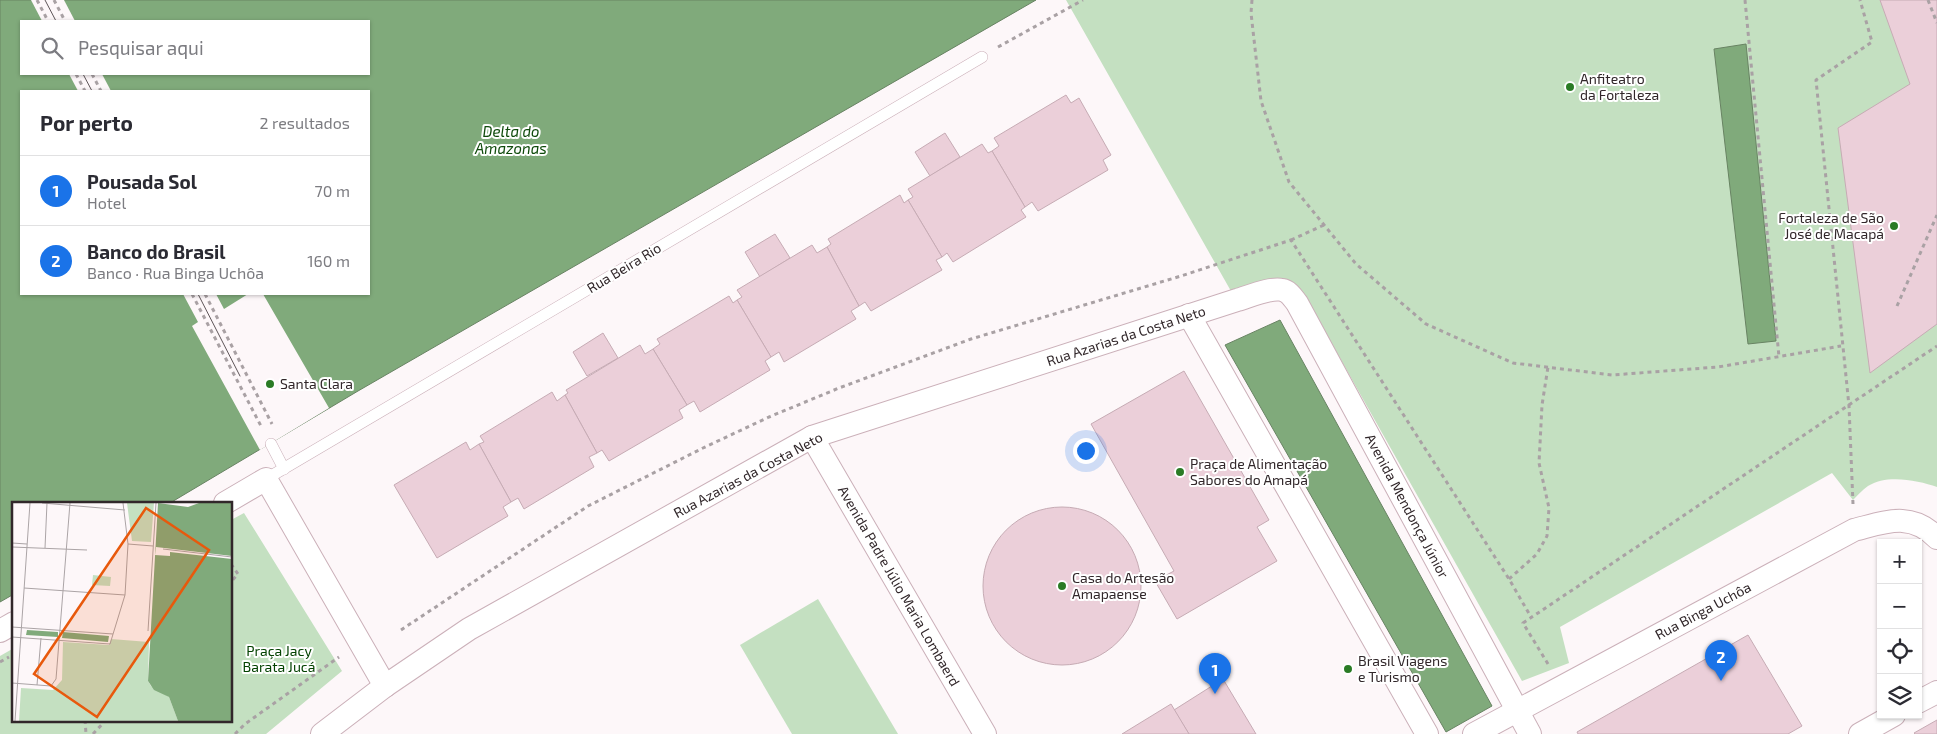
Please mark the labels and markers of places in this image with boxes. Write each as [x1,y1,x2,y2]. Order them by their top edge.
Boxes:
place label: Anfiteatro da Fortaleza [1580,70,1659,103]
marker: Anfiteatro da Fortaleza [1564,81,1576,93]
place label: Fortaleza de São José de Macapá [1778,209,1884,242]
marker: Fortaleza de São José de Macapá [1888,220,1900,232]
place label: Santa Clara [280,375,353,392]
marker: Santa Clara [264,378,276,390]
place label: Praça de Alimentação Sabores do Amapá [1190,455,1327,488]
marker: Praça de Alimentação Sabores do Amapá [1174,466,1186,478]
place label: Casa do Artesão Amapaense [1072,569,1174,602]
marker: Casa do Artesão Amapaense [1056,580,1068,592]
pin: 2 [1705,640,1737,681]
place label: Brasil Viagens e Turismo [1358,652,1447,685]
pin: 1 [1199,653,1231,694]
marker: Brasil Viagens e Turismo [1342,663,1354,675]

